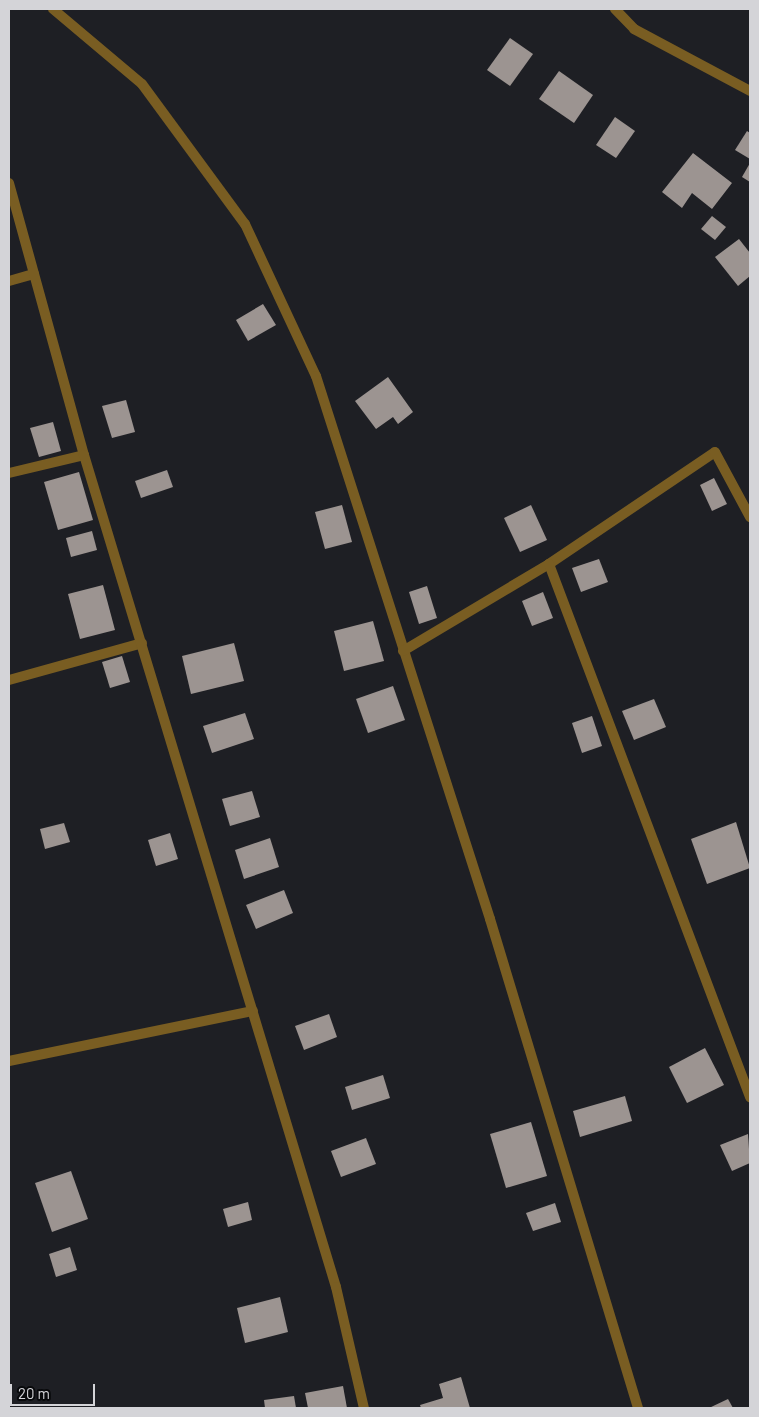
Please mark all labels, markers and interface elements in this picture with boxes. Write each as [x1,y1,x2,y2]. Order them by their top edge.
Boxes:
scale bar [12,1374,98,1406]
text: 20 m [18,1384,50,1402]

